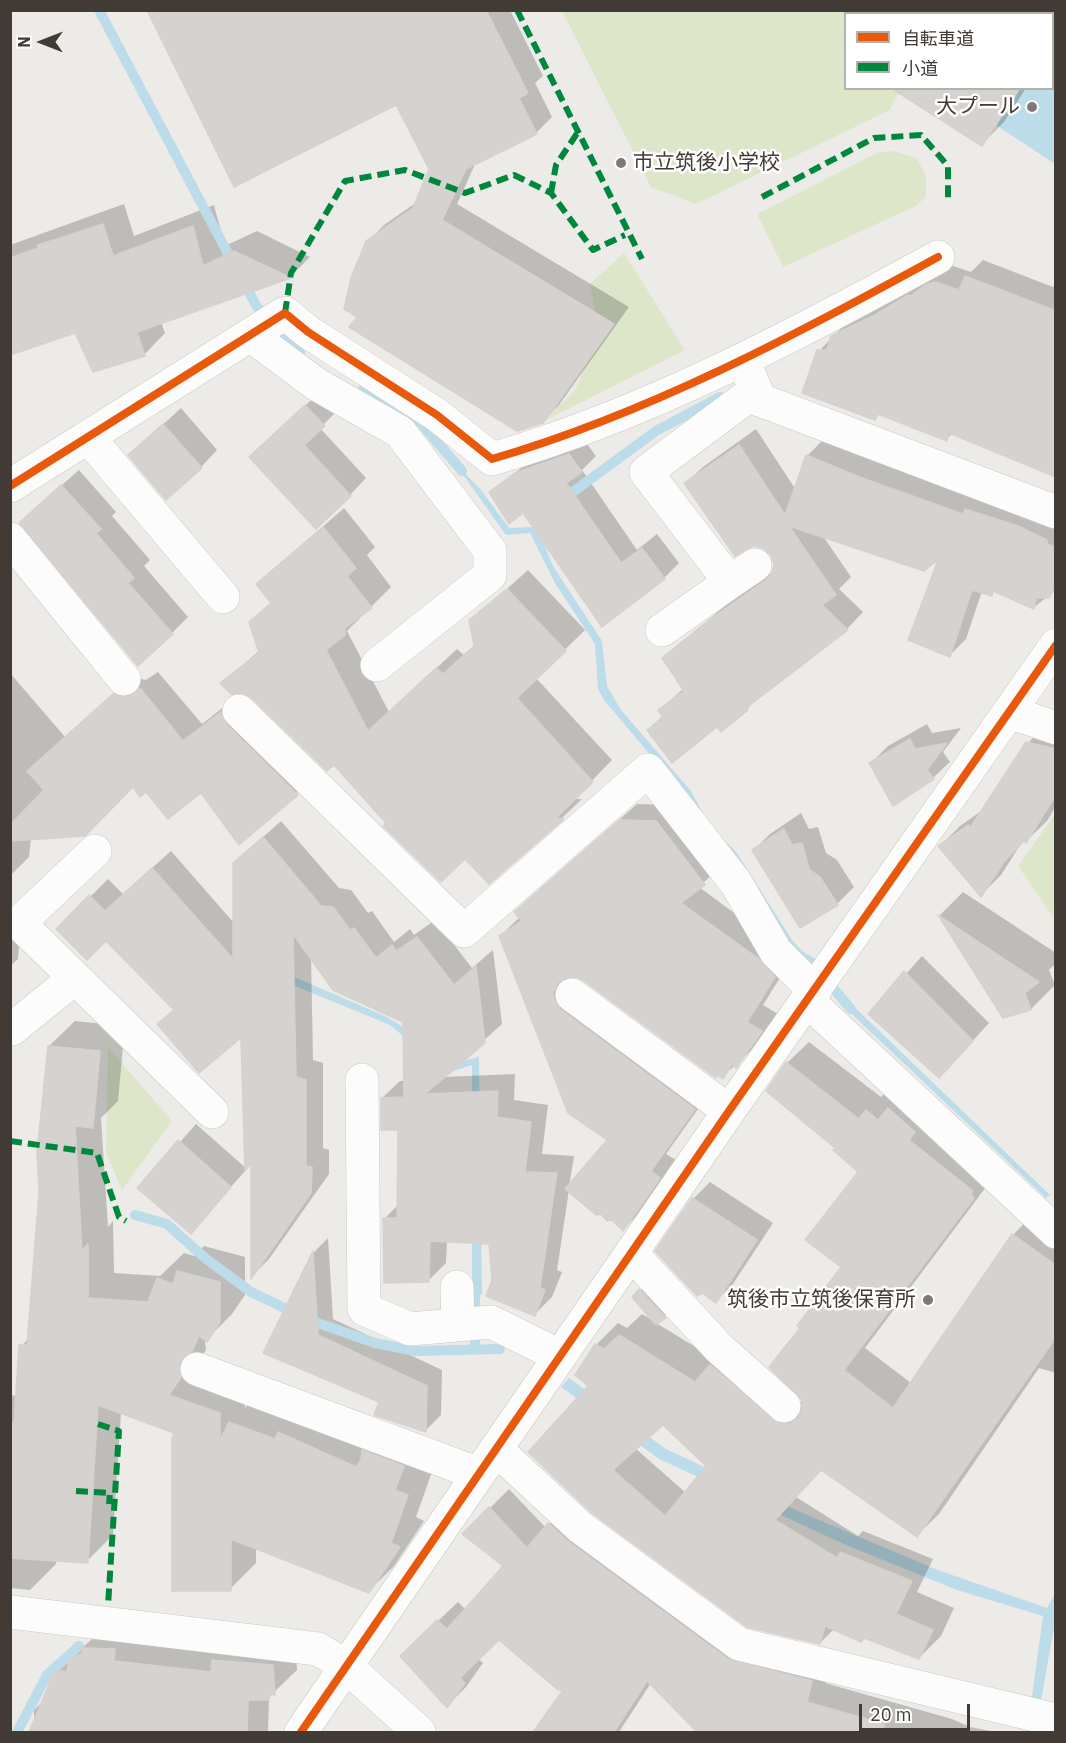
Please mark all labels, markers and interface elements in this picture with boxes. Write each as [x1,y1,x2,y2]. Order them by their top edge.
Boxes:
north arrow [12,12,72,72]
legend [844,12,1054,90]
text: 自転車道 [902,27,974,50]
text: N [14,36,34,48]
text: 小道 [902,57,938,80]
place label: 大プール [936,94,1020,120]
marker: 大プール [1025,100,1039,114]
place label: 市立筑後小学校 [633,150,780,176]
marker: 市立筑後小学校 [614,156,628,170]
place label: 筑後市立筑後保育所 [727,1287,916,1313]
marker: 筑後市立筑後保育所 [921,1293,935,1307]
scale bar [862,1692,973,1730]
text: 20 m [870,1703,912,1726]

